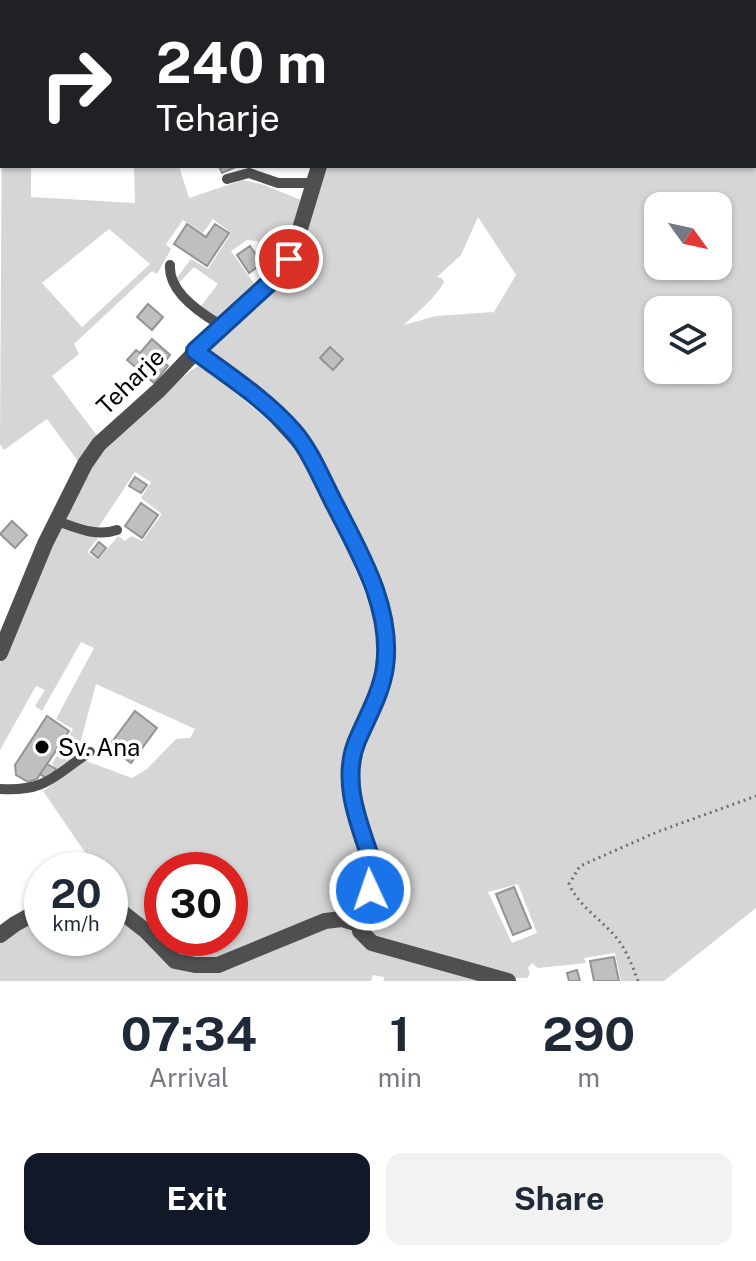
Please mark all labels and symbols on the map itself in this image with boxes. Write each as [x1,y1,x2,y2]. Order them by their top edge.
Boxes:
north arrow [644,192,732,280]
pin [255,225,323,293]
street label: Teharje [91,342,169,420]
place label: Sv. Ana [58,733,140,761]
marker: Sv. Ana [33,738,51,756]
position arrow [328,848,412,932]
speed limit sign: 30 [144,852,248,956]

